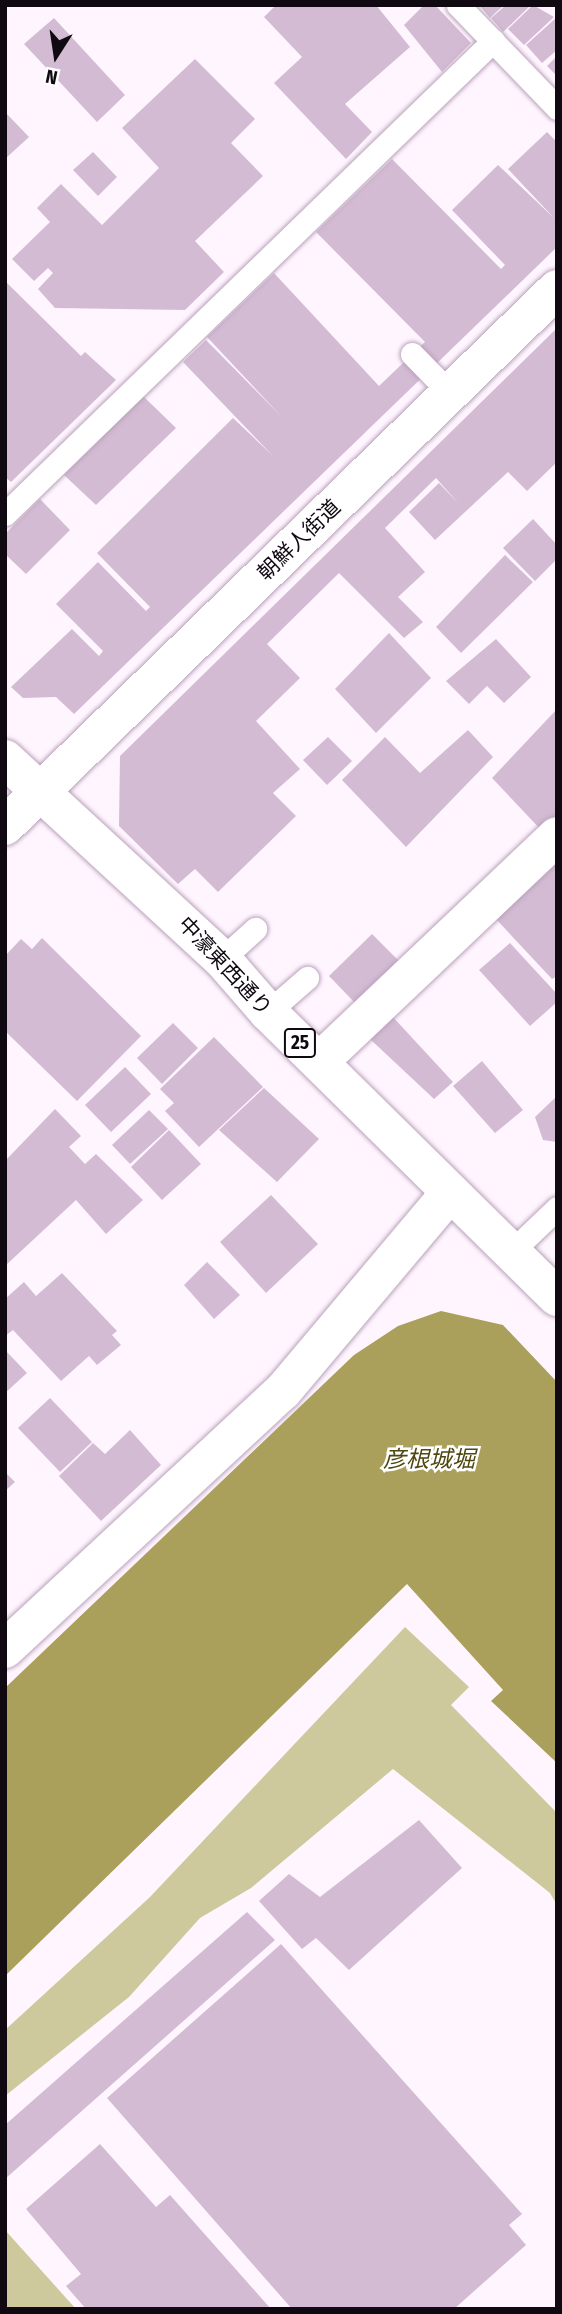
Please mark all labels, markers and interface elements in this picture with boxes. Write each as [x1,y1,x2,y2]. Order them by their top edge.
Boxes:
north arrow [21,21,91,91]
text: N [44,65,59,89]
street label: 朝鮮人街道 [252,494,346,586]
street label: 中濠東西通り [173,911,277,1021]
road number: 25 [282,1028,318,1058]
water label: 彦根城堀 [383,1445,475,1473]

